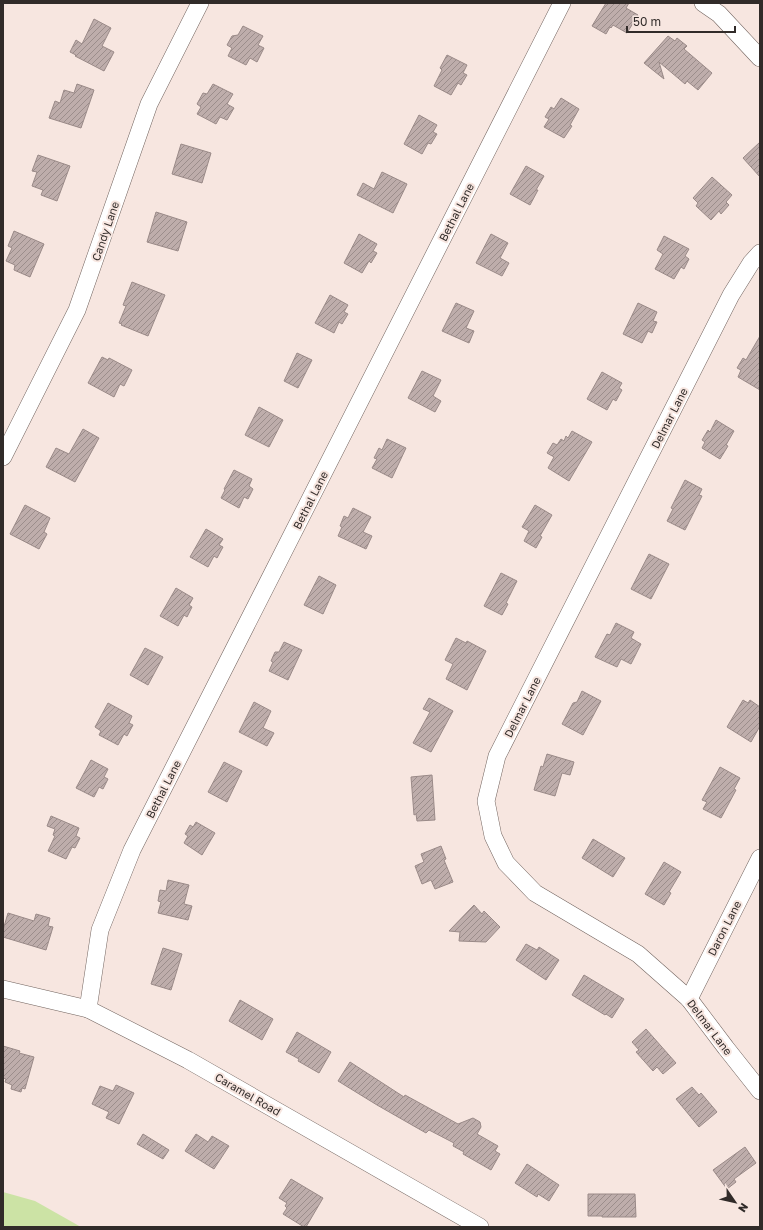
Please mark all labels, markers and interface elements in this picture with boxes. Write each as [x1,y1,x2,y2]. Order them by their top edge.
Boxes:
scale bar [627,8,735,34]
text: 50 m [633,14,661,29]
street label: Bethal Lane [436,181,476,243]
street label: Candy Lane [89,200,121,262]
street label: Delmar Lane [648,385,690,451]
street label: Bethal Lane [290,469,330,531]
street label: Delmar Lane [501,674,543,740]
street label: Bethal Lane [143,758,183,820]
street label: Daron Lane [705,898,743,958]
street label: Delmar Lane [685,997,735,1057]
street label: Caramel Road [213,1070,283,1118]
north arrow [715,1182,755,1222]
text: N [736,1201,751,1215]

